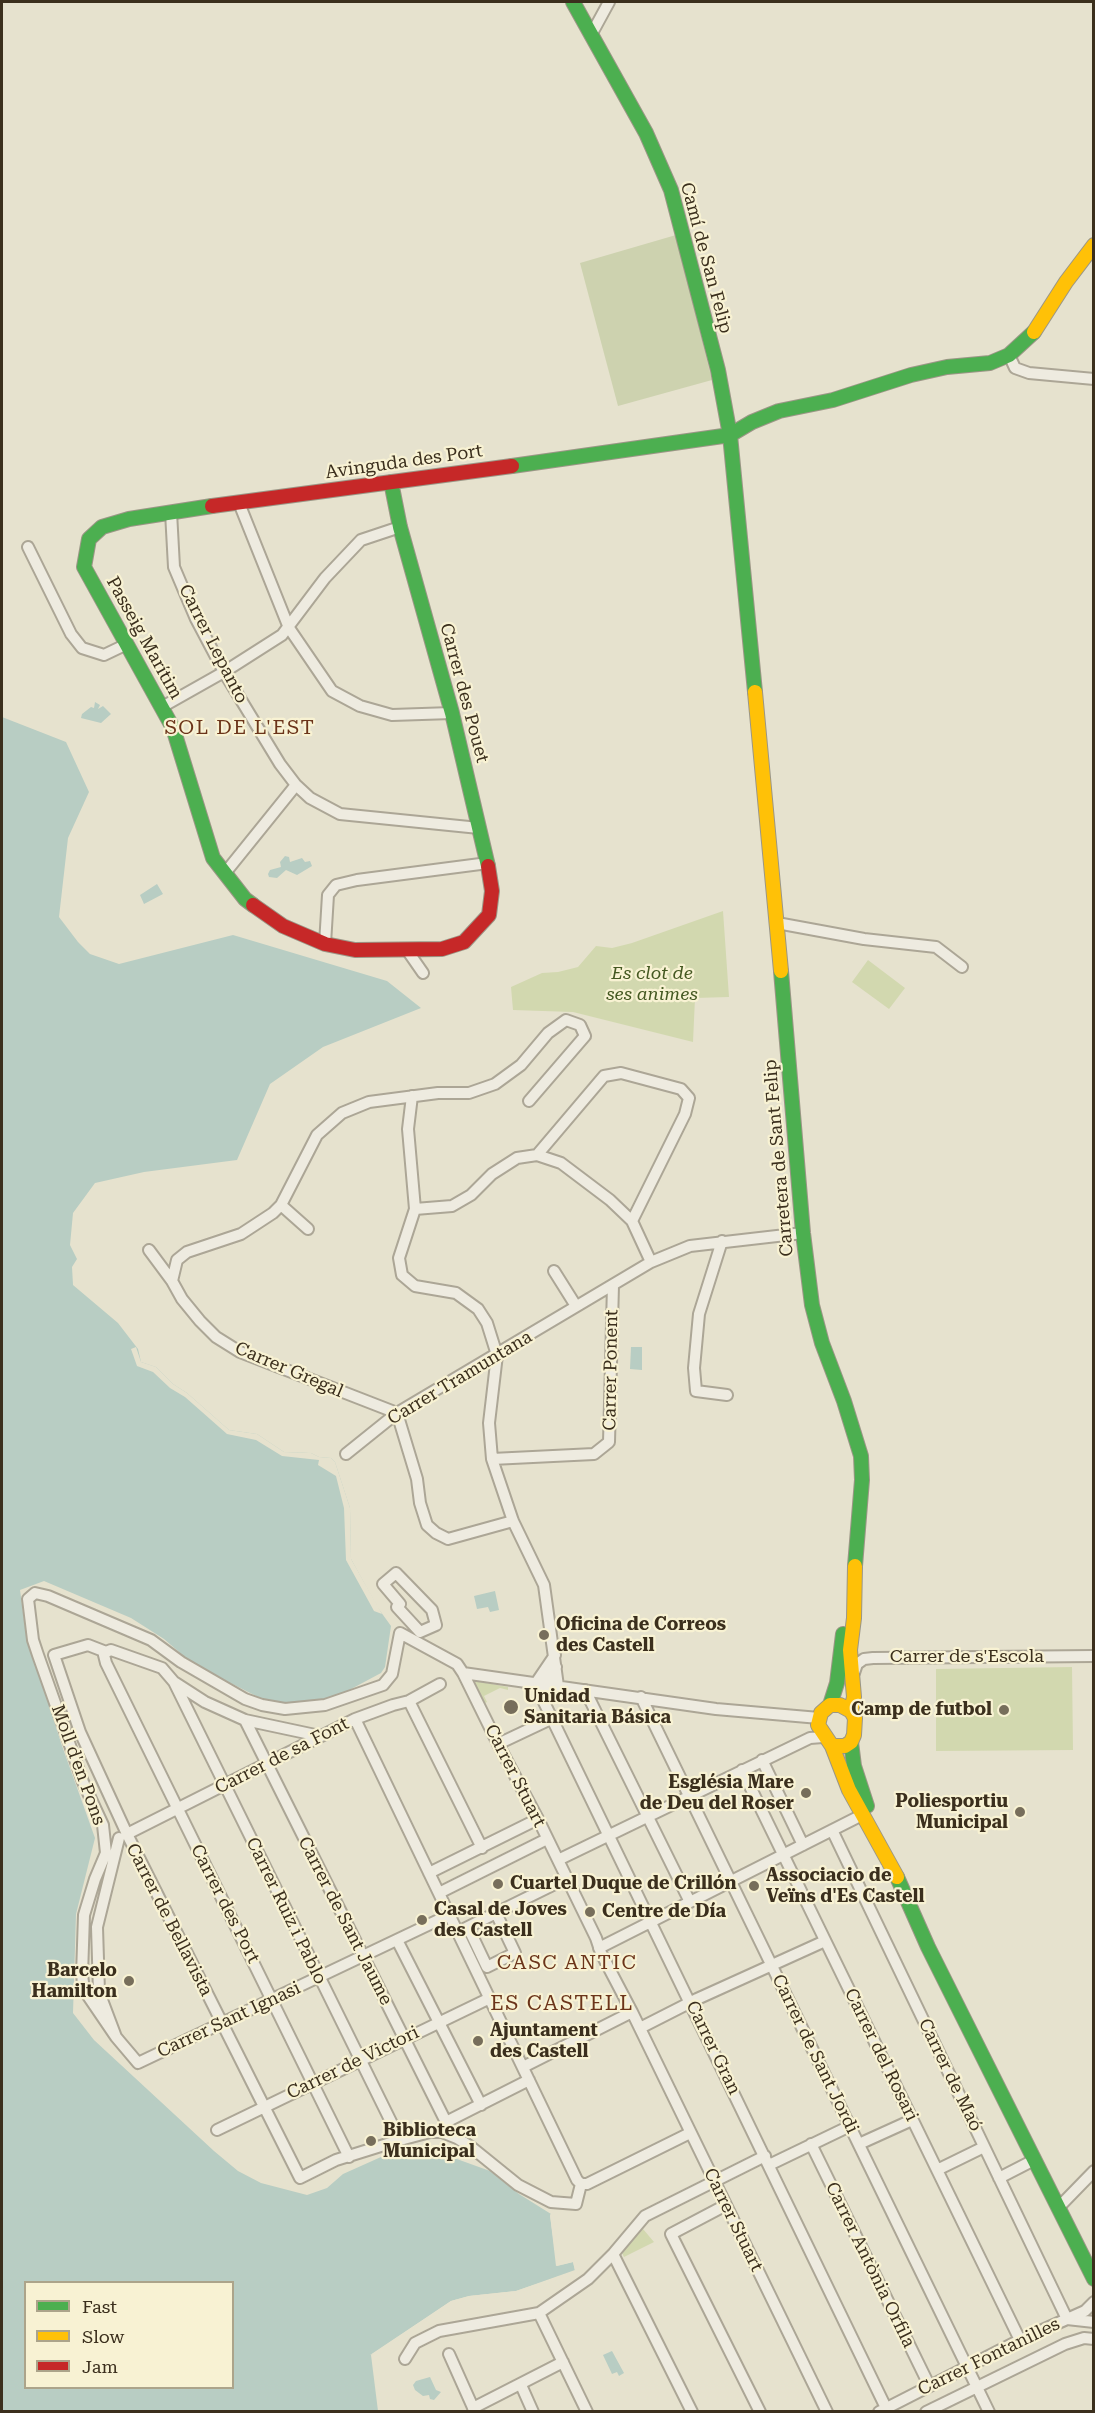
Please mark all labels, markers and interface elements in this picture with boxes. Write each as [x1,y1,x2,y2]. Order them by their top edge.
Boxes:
street label: Camí de San Felip [675,180,737,336]
street label: Avinguda des Port [324,440,484,484]
street label: Passeig Marítim [101,573,187,703]
street label: Carrer Lepanto [174,581,252,707]
street label: Carrer des Pouet [435,621,493,765]
district label: SOL DE L'EST [165,716,315,740]
park label: Es clot de ses animes [606,963,698,1006]
street label: Carretera de Sant Felip [760,1059,798,1257]
street label: Carrer Ponent [599,1309,623,1431]
street label: Carrer Tramuntana [384,1326,536,1430]
street label: Carrer Gregal [232,1337,346,1403]
place label: Oficina de Correos des Castell [556,1614,726,1656]
marker: Oficina de Correos des Castell [537,1628,551,1642]
street label: Carrer de s'Escola [890,1646,1044,1668]
place label: Unidad Sanitaria Básica [524,1686,671,1728]
marker: Unidad Sanitaria Básica [502,1698,520,1716]
place label: Camp de futbol [851,1699,992,1721]
street label: Moll d'en Pons [46,1702,110,1828]
marker: Camp de futbol [997,1703,1011,1717]
street label: Carrer de sa Font [212,1713,352,1799]
street label: Carrer Stuart [480,1721,550,1831]
place label: Església Mare de Deu del Roser [640,1772,794,1814]
marker: Església Mare de Deu del Roser [799,1786,813,1800]
place label: Poliesportiu Municipal [895,1791,1008,1834]
marker: Poliesportiu Municipal [1013,1805,1027,1819]
street label: Carrer de Sant Jaume [293,1833,397,2009]
street label: Carrer Ruiz i Pablo [241,1834,331,1988]
street label: Carrer de Bellavista [121,1840,217,2000]
street label: Carrer des Port [186,1841,264,1967]
place label: Associacio de Veïns d'Es Castell [766,1865,924,1908]
place label: Cuartel Duque de Crillón [510,1873,737,1895]
marker: Cuartel Duque de Crillón [491,1877,505,1891]
marker: Associacio de Veïns d'Es Castell [747,1879,761,1893]
place label: Casal de Joves des Castell [434,1899,567,1942]
place label: Centre de Día [602,1901,726,1923]
marker: Centre de Día [583,1905,597,1919]
marker: Casal de Joves des Castell [415,1913,429,1927]
district label: CASC ANTIC [497,1951,637,1975]
place label: Barcelo Hamilton [32,1960,117,2002]
street label: Carrer de Sant Jordi [767,1971,863,2137]
marker: Barcelo Hamilton [122,1974,136,1988]
street label: Carrer Sant Ignasi [154,1977,304,2063]
street label: Carrer del Rosari [839,1985,923,2125]
district label: ES CASTELL [490,1991,634,2017]
street label: Carrer Gran [681,1998,745,2098]
street label: Carrer de Maó [913,2015,987,2135]
place label: Ajuntament des Castell [490,2020,598,2062]
street label: Carrer de Victori [283,2022,423,2104]
marker: Ajuntament des Castell [471,2034,485,2048]
place label: Biblioteca Municipal [383,2120,476,2162]
marker: Biblioteca Municipal [364,2134,378,2148]
street label: Carrer Stuart [699,2165,767,2275]
street label: Carrer Antònia Orfila [820,2179,920,2351]
legend [24,2281,234,2389]
text: Fast [82,2296,117,2317]
street label: Carrer Fontanilles [915,2313,1063,2401]
text: Slow [82,2326,124,2347]
text: Jam [82,2356,118,2377]

